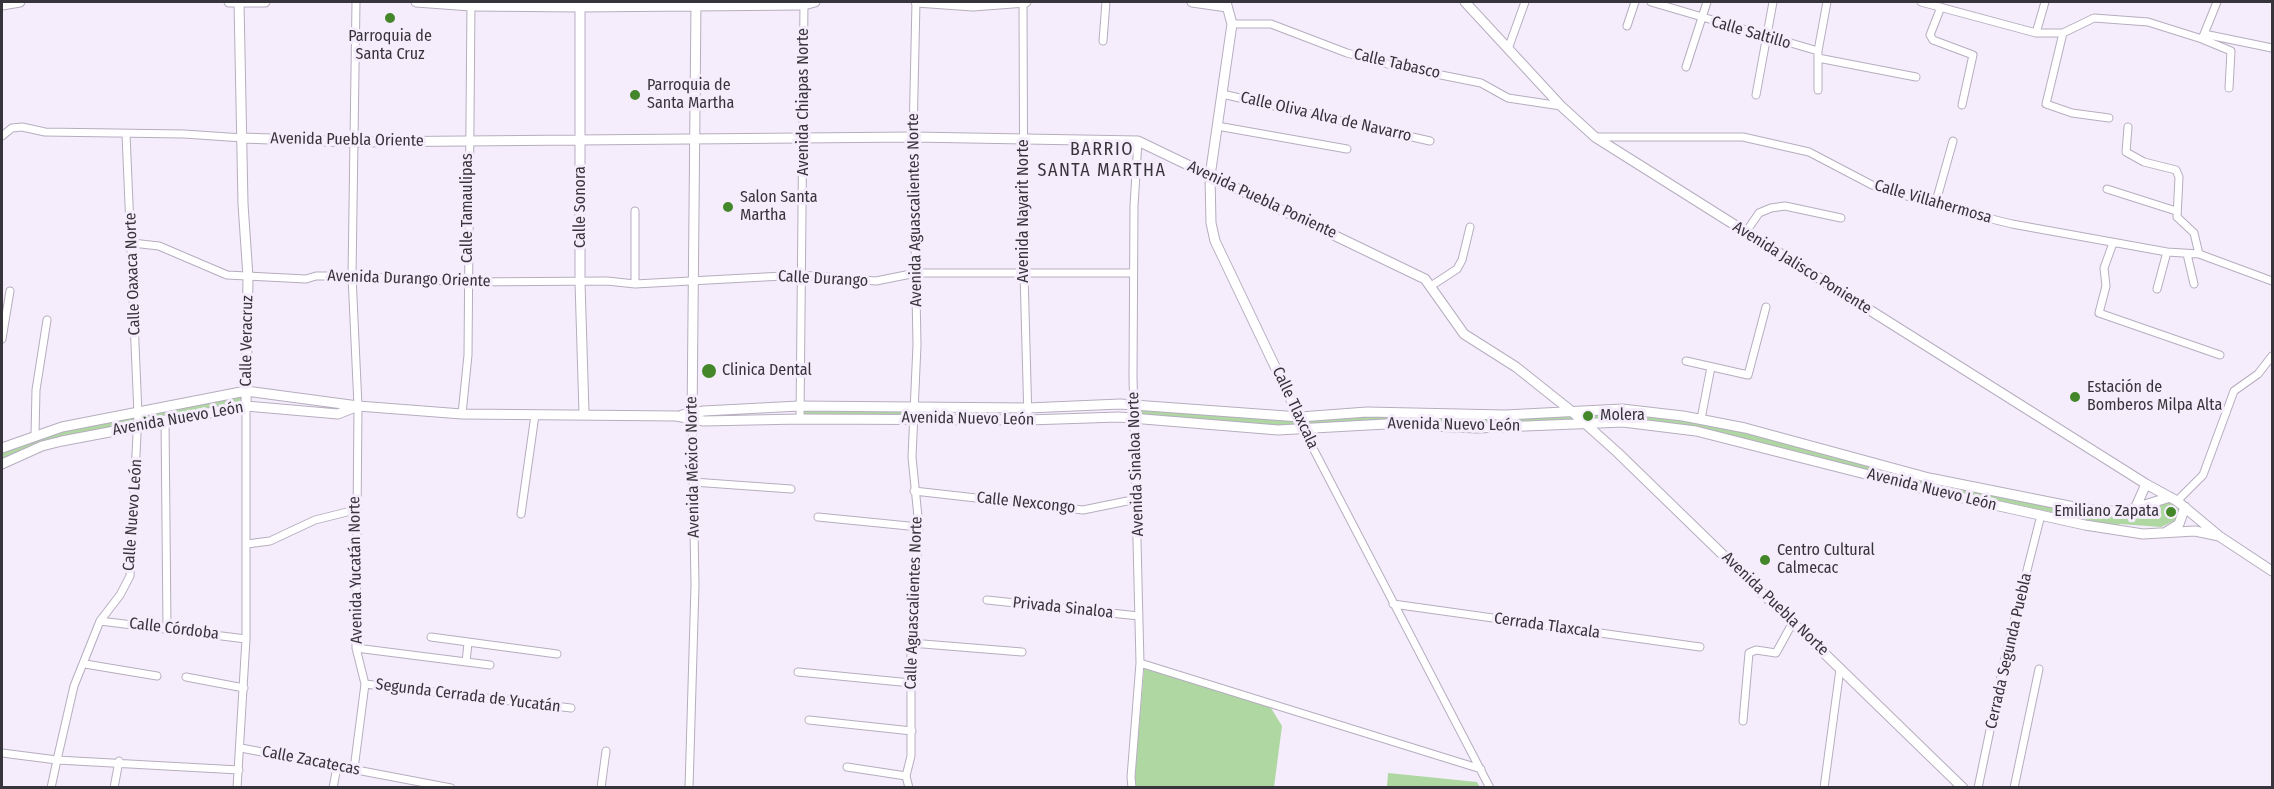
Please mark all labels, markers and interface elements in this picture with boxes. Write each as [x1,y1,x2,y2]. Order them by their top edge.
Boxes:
marker: Parroquia de Santa Cruz [383,11,397,25]
street label: Calle Saltillo [1709,13,1793,53]
place label: Parroquia de Santa Cruz [348,27,432,65]
street label: Avenida Chiapas Norte [794,28,814,176]
street label: Calle Tabasco [1352,45,1442,83]
place label: Parroquia de Santa Martha [647,76,734,114]
marker: Parroquia de Santa Martha [628,88,642,102]
street label: Calle Oliva Alva de Navarro [1239,88,1413,146]
street label: Avenida Aguascalientes Norte [904,113,926,307]
street label: Avenida Puebla Oriente [270,129,424,151]
street label: Avenida Nayarit Norte [1014,139,1034,283]
district label: BARRIO SANTA MARTHA [1038,139,1166,182]
street label: Calle Tamaulipas [458,153,478,263]
street label: Avenida Puebla Poniente [1184,157,1340,243]
street label: Calle Sonora [571,166,591,248]
street label: Calle Villahermosa [1872,176,1994,228]
place label: Salon Santa Martha [740,188,818,226]
marker: Salon Santa Martha [721,200,735,214]
street label: Calle Oaxaca Norte [121,212,145,336]
street label: Avenida Jalisco Poniente [1729,217,1875,319]
street label: Avenida Durango Oriente [327,267,491,291]
street label: Calle Durango [777,267,869,291]
street label: Calle Veracruz [237,295,257,387]
place label: Clinica Dental [722,361,812,381]
marker: Clinica Dental [700,362,718,380]
street label: Calle Tlaxcala [1268,364,1322,452]
place label: Estación de Bomberos Milpa Alta [2087,378,2222,416]
marker: Estación de Bomberos Milpa Alta [2068,390,2082,404]
street label: Avenida Sinaloa Norte [1124,391,1148,537]
street label: Avenida México Norte [682,396,704,538]
street label: Avenida Nuevo León [111,398,245,440]
place label: Molera [1600,406,1645,426]
street label: Avenida Nuevo León [902,408,1034,430]
marker: Molera [1581,409,1595,423]
street label: Avenida Nuevo León [1388,414,1520,436]
street label: Calle Nuevo León [120,458,146,572]
street label: Avenida Nuevo León [1865,465,1999,515]
street label: Calle Nexcongo [976,488,1076,518]
street label: Avenida Yucatán Norte [345,496,367,644]
place label: Emiliano Zapata [2054,502,2159,522]
marker: Emiliano Zapata [2164,505,2178,519]
street label: Calle Aguascalientes Norte [901,516,927,690]
place label: Centro Cultural Calmecac [1777,541,1875,579]
street label: Avenida Puebla Norte [1718,548,1832,660]
marker: Centro Cultural Calmecac [1758,553,1772,567]
street label: Cerrada Segunda Puebla [1982,571,2036,731]
street label: Privada Sinaloa [1012,593,1114,623]
street label: Cerrada Tlaxcala [1493,609,1601,643]
street label: Calle Córdoba [128,614,220,644]
street label: Segunda Cerrada de Yucatán [374,675,562,717]
street label: Calle Zacatecas [260,742,362,780]

